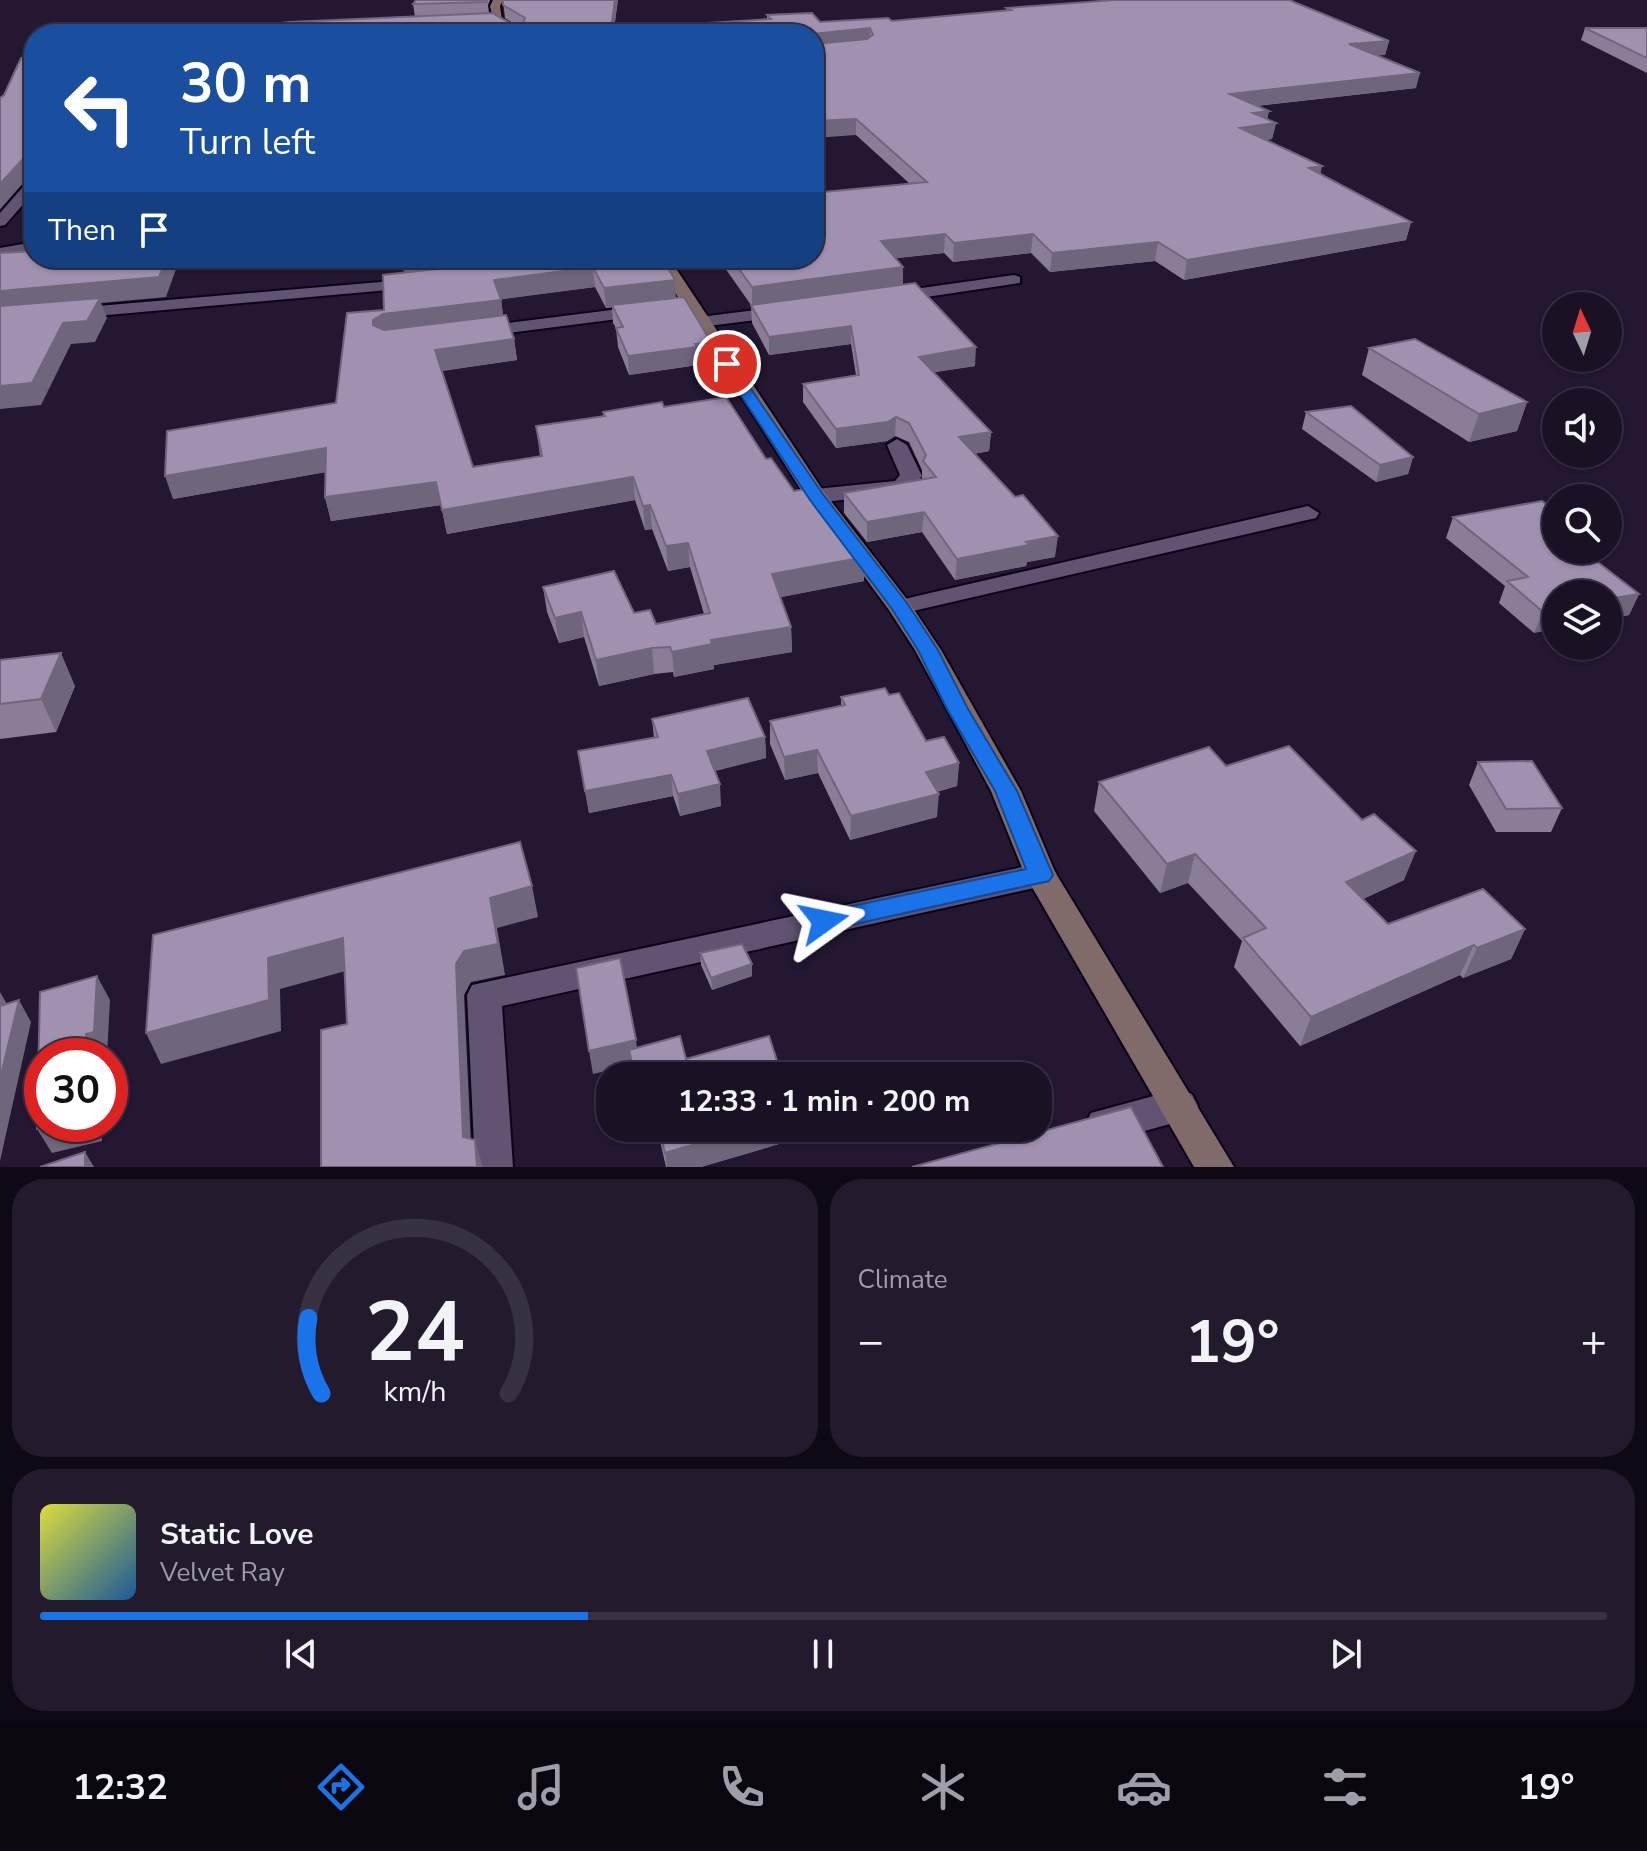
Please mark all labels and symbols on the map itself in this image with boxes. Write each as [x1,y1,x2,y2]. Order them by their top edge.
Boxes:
north arrow [1542,292,1622,372]
pin [693,330,761,398]
position arrow [782,879,866,963]
speed limit sign: 30 [24,1038,128,1142]

